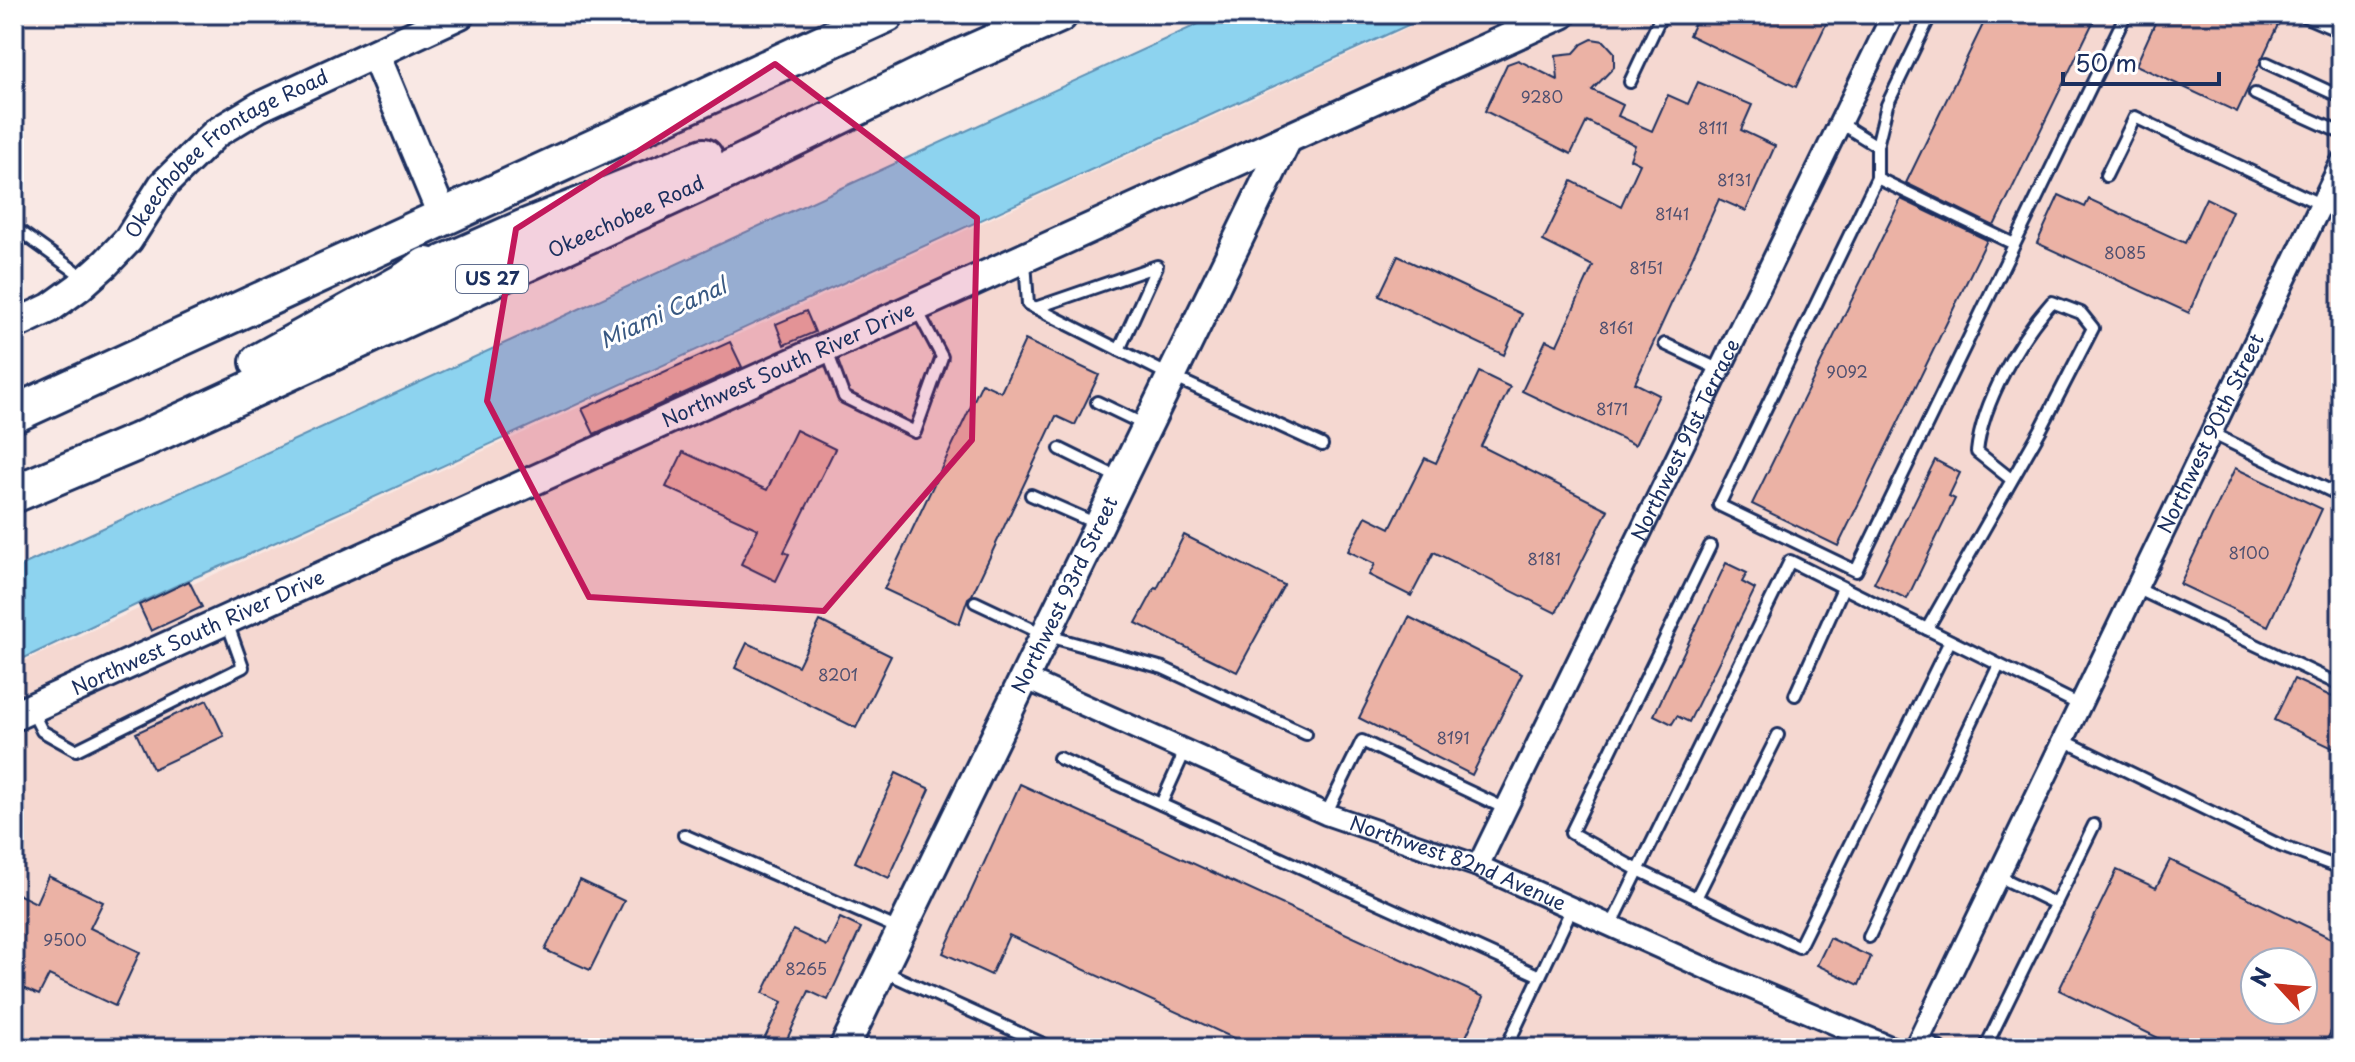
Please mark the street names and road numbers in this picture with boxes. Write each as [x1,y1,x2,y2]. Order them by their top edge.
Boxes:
street label: Okeechobee Frontage Road [117,61,333,244]
street label: Okeechobee Road [543,167,709,265]
road number: US 27 [456,265,528,293]
street label: Northwest South River Drive [656,294,919,434]
street label: Northwest 90th Street [2149,328,2271,538]
street label: Northwest 91st Terrace [1623,333,1747,545]
street label: Northwest 93rd Street [1003,491,1125,698]
street label: Northwest South River Drive [66,561,329,702]
street label: Northwest 82nd Avenue [1346,807,1571,918]

